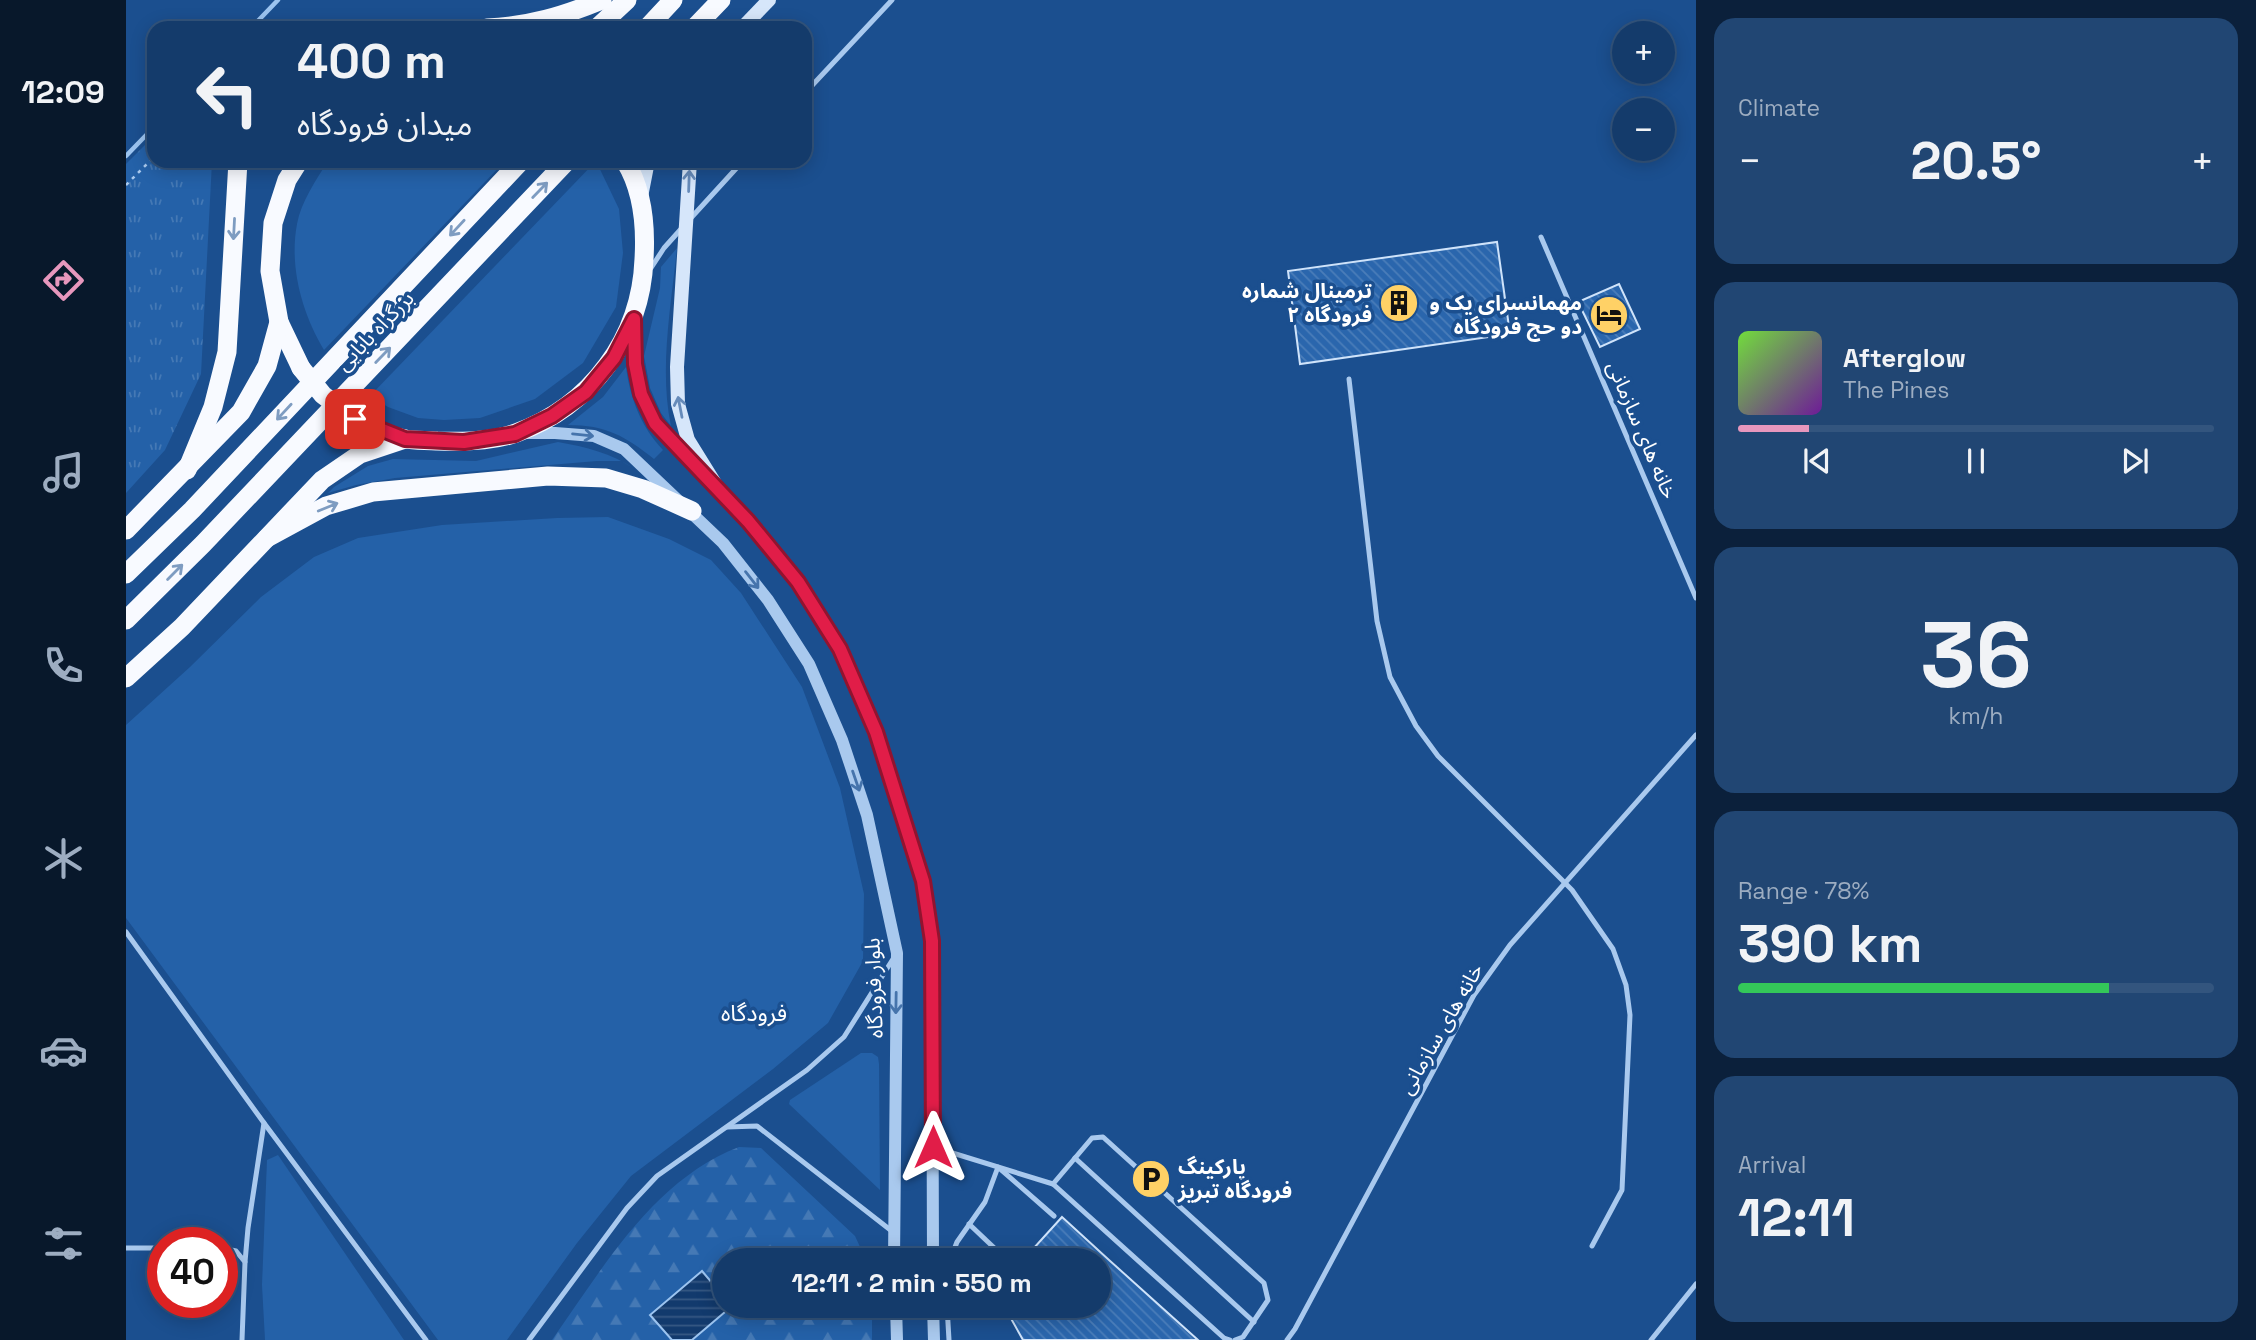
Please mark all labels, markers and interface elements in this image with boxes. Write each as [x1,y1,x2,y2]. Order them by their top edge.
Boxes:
map controls [1612,21,1675,161]
button: + [1612,21,1675,84]
text: 400 m [297,30,446,92]
icon: left [182,49,273,140]
text: 12:09 [21,72,105,112]
text: Climate [1738,93,1820,123]
button: − [1612,98,1675,161]
text: میدان فرودگاه [297,104,473,144]
text: 20.5° [1910,128,2042,194]
text: − [1738,137,1762,185]
text: + [2190,137,2214,185]
one-way arrow [682,169,695,192]
one-way arrow [531,182,548,199]
one-way arrow [227,217,240,240]
one-way arrow [449,220,466,237]
icon: directions [39,256,88,305]
place label: ترمينال شماره ۲ فرودگاه [1242,277,1372,328]
building icon: ترمينال شماره ۲ فرودگاه [1378,282,1420,324]
street label: بزرگراه بابایی [330,285,420,377]
place label: مهمانسرای یک و دو حج فرودگاه [1429,289,1582,342]
hotel icon: مهمانسرای یک و دو حج فرودگاه [1588,294,1630,336]
text: Afterglow [1843,341,1966,375]
one-way arrow [374,347,391,364]
street label: خانه های سازمانی [1601,357,1684,503]
text: The Pines [1843,375,1949,405]
pin [325,389,385,449]
one-way arrow [672,396,686,419]
icon: arrive [336,400,374,438]
one-way arrow [276,403,293,420]
one-way arrow [571,429,593,442]
icon: previous [1798,442,1836,480]
icon: pause [1957,442,1995,480]
icon: next [2116,442,2154,480]
icon: music [39,448,88,497]
one-way arrow [316,499,338,512]
one-way arrow [166,564,183,581]
one-way arrow [745,570,760,588]
text: 36 [1920,597,2032,714]
icon: phone [39,641,88,690]
text: km/h [1949,701,2003,731]
one-way arrow [850,769,863,791]
icon: climate [39,834,88,883]
text: Range · 78% [1738,876,1869,906]
text: 390 km [1738,911,1922,977]
street label: بلوار فرودگاه [858,937,889,1039]
street label: خانه های سازمانی [1392,958,1489,1099]
one-way arrow [889,991,903,1014]
district label: فرودگاه [721,998,787,1028]
icon: car [39,1026,88,1075]
position arrow [896,1110,970,1184]
text: Arrival [1738,1150,1806,1180]
place label: پارکینگ فرودگاه تبریز [1177,1153,1292,1204]
parking icon: پارکینگ فرودگاه تبریز [1130,1158,1172,1200]
text: 12:11 [1738,1185,1855,1251]
icon: filters [39,1219,88,1268]
speed limit sign: 40 [147,1227,238,1318]
text: 12:11 · 2 min · 550 m [791,1266,1032,1300]

